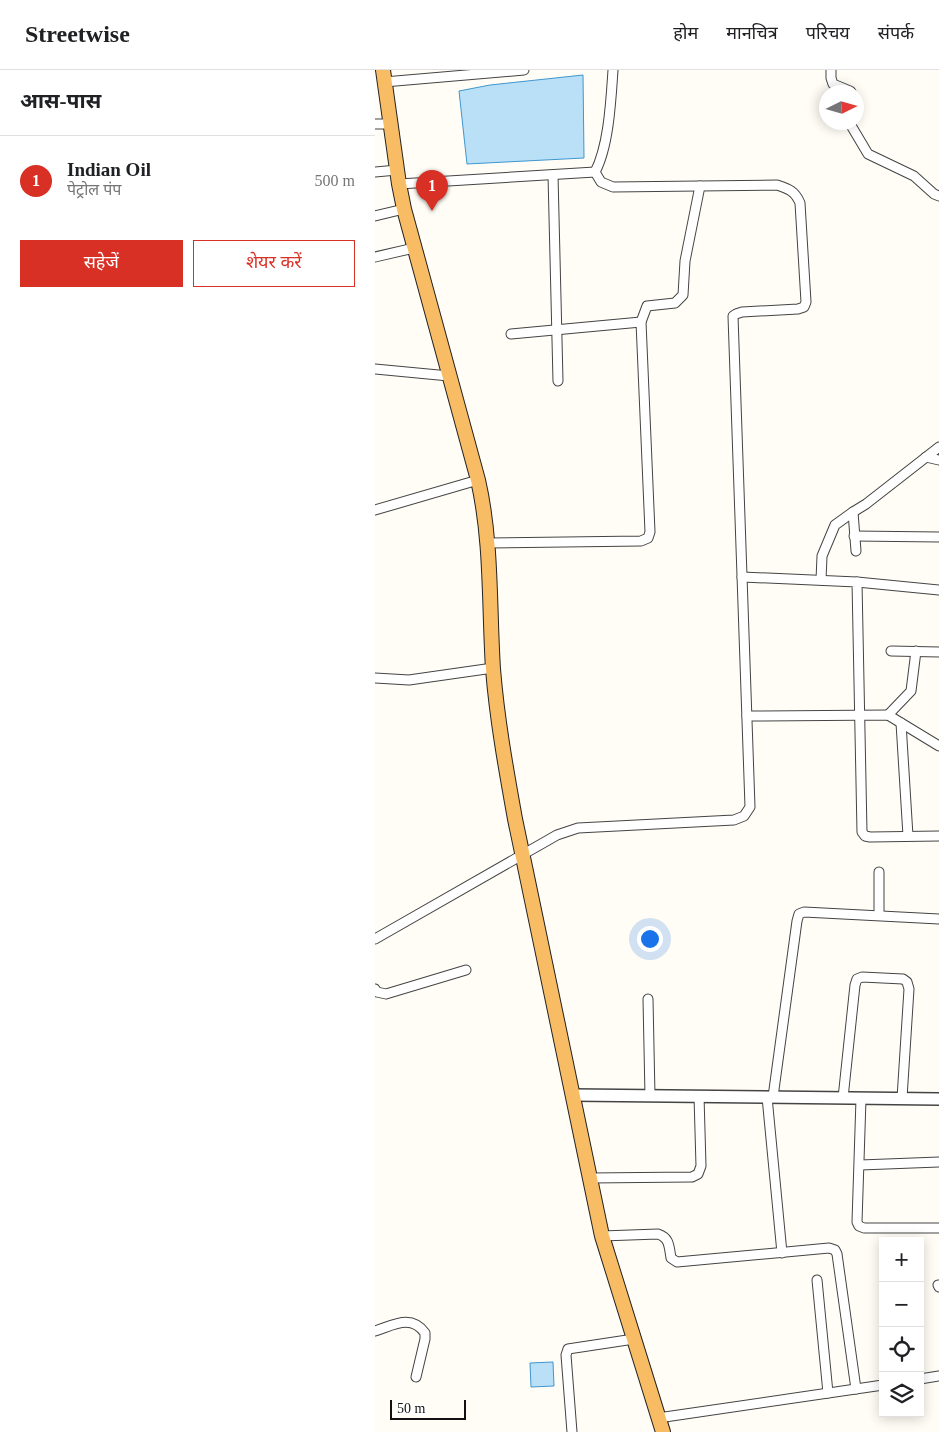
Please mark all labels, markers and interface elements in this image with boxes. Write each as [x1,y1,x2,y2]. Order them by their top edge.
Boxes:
text: Streetwise [25,21,130,47]
text: होम [673,23,698,43]
text: मानचित्र [726,23,778,43]
text: परिचय [806,23,850,43]
text: संपर्क [878,23,914,43]
north arrow [819,85,864,130]
text: आस-पास [20,89,101,113]
text: Indian Oil [67,159,151,180]
pin: 1 [416,170,448,211]
text: 1 [32,172,40,189]
text: 500 m [315,172,355,189]
text: पेट्रोल पंप [67,181,121,198]
button: सहेजें [20,240,183,287]
button: शेयर करें [193,240,355,287]
your location [637,926,663,952]
map controls [879,1237,924,1417]
button: + [879,1237,924,1282]
button: − [879,1282,924,1327]
button: locate [879,1327,924,1372]
button: layers [879,1372,924,1417]
scale bar [390,1397,466,1420]
text: 50 m [397,1401,425,1416]

